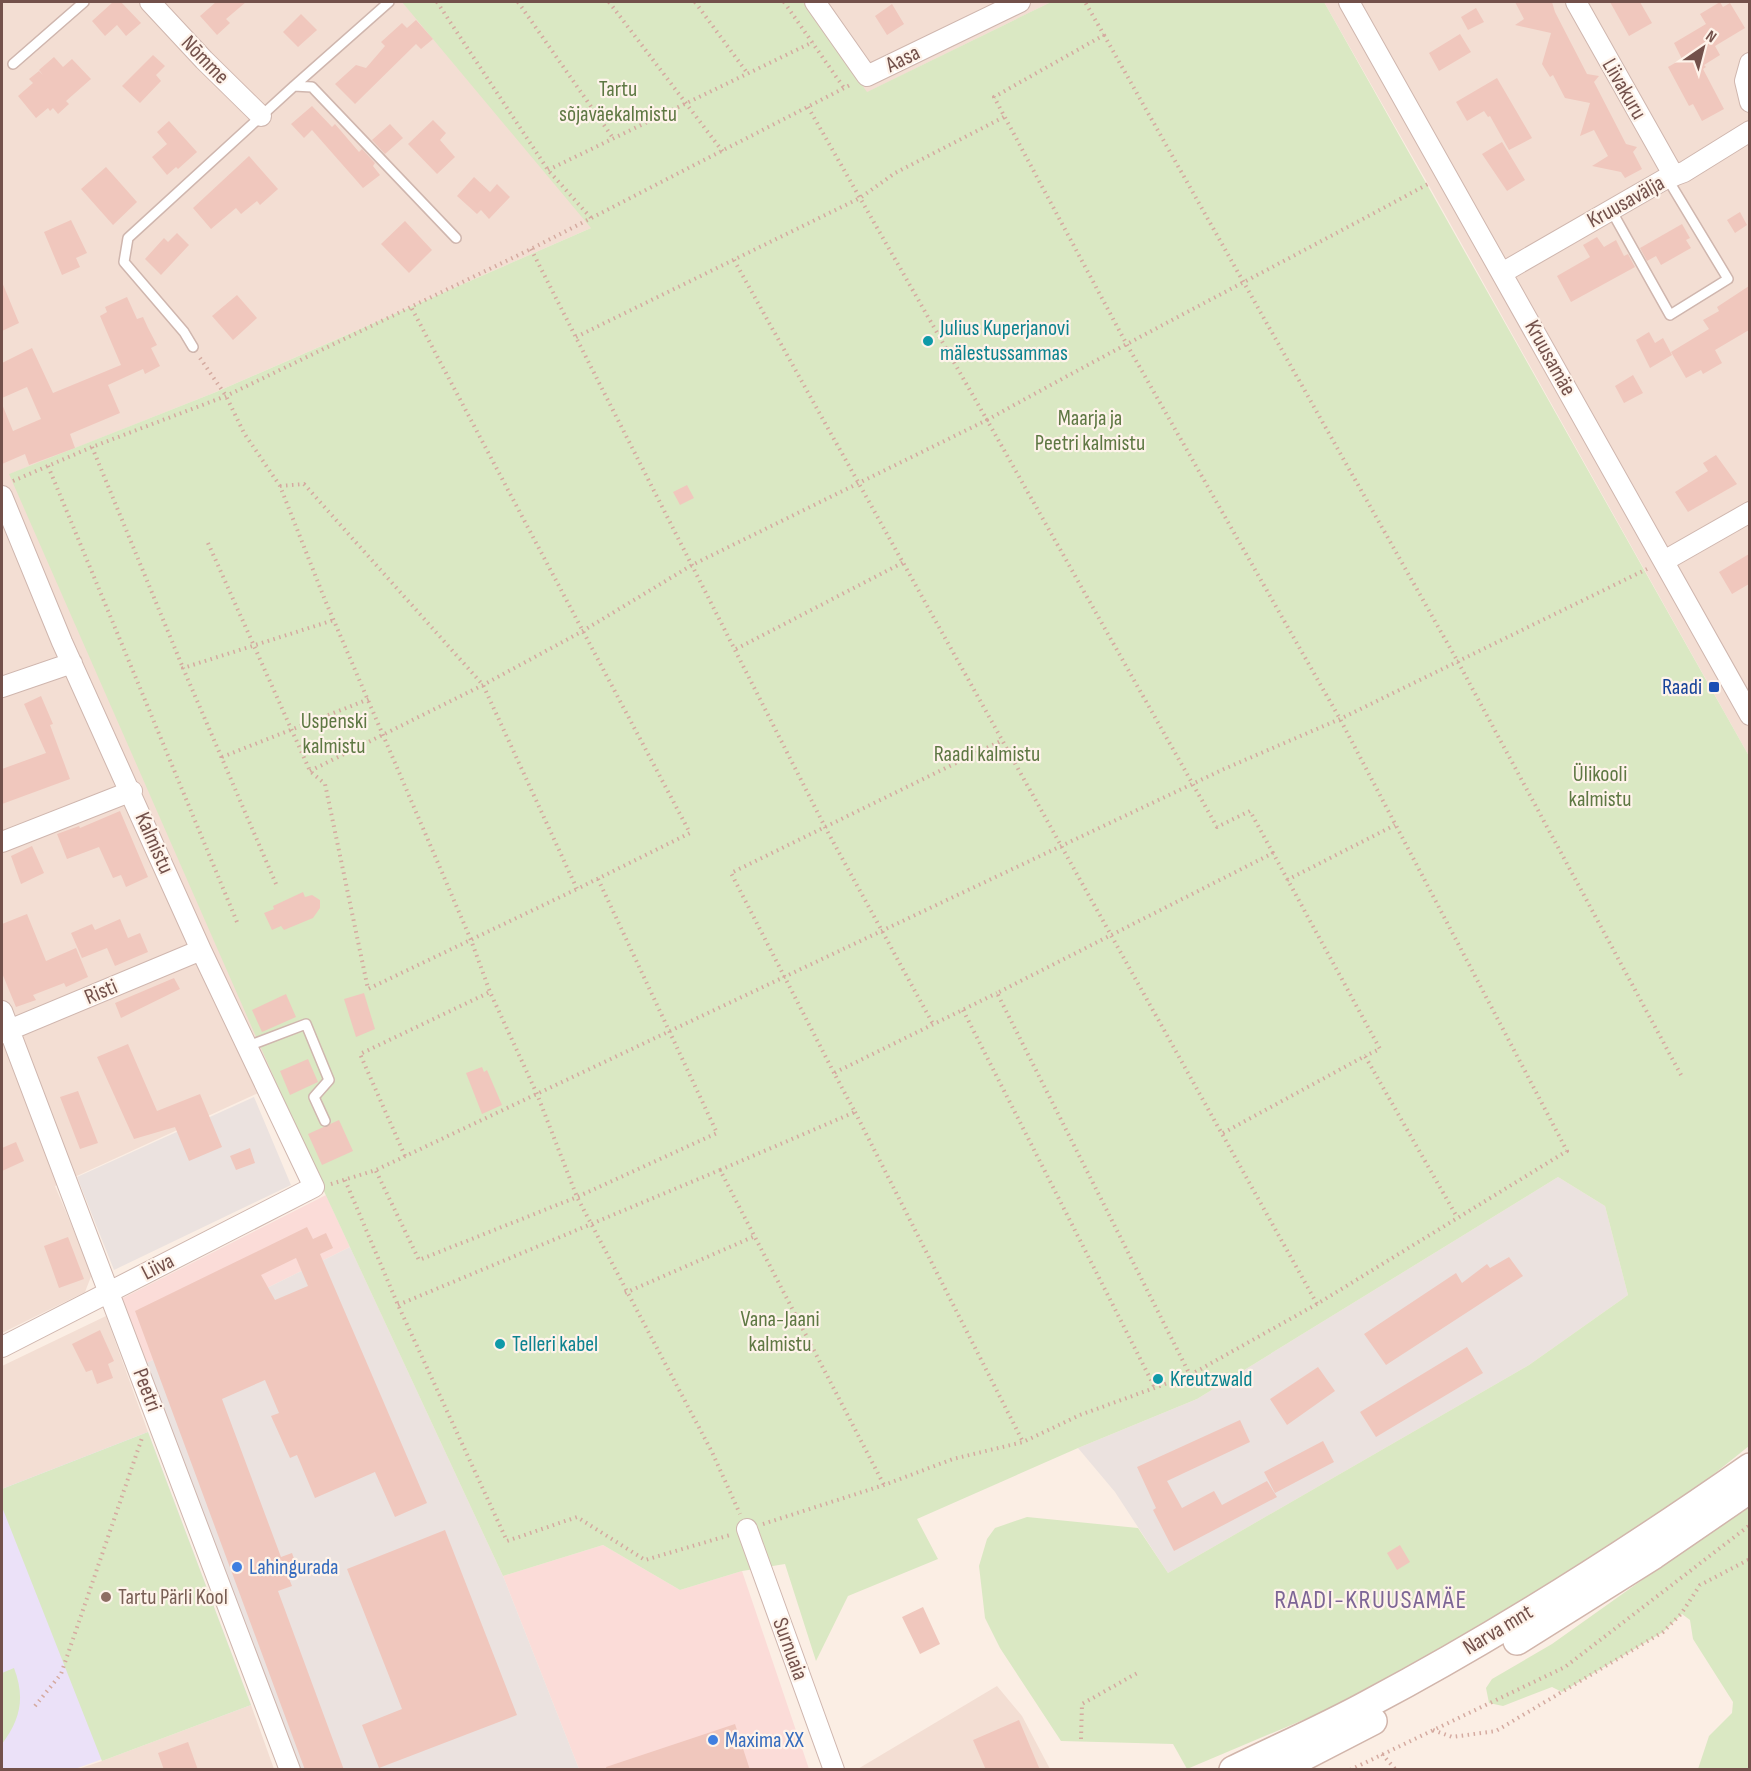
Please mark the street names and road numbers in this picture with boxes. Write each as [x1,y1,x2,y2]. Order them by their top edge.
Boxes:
street label: Nõmme [175,30,235,90]
street label: Aasa [881,39,924,79]
street label: Liivakuru [1596,54,1652,124]
street label: Kruusavälja [1583,170,1669,234]
street label: Kruusamäe [1518,315,1582,401]
street label: Kalmistu [129,808,179,878]
street label: Risti [81,973,121,1011]
street label: Liiva [137,1247,179,1287]
street label: Peetri [127,1365,167,1415]
street label: Narva mnt [1458,1599,1538,1661]
street label: Surnuaia [766,1614,814,1684]

